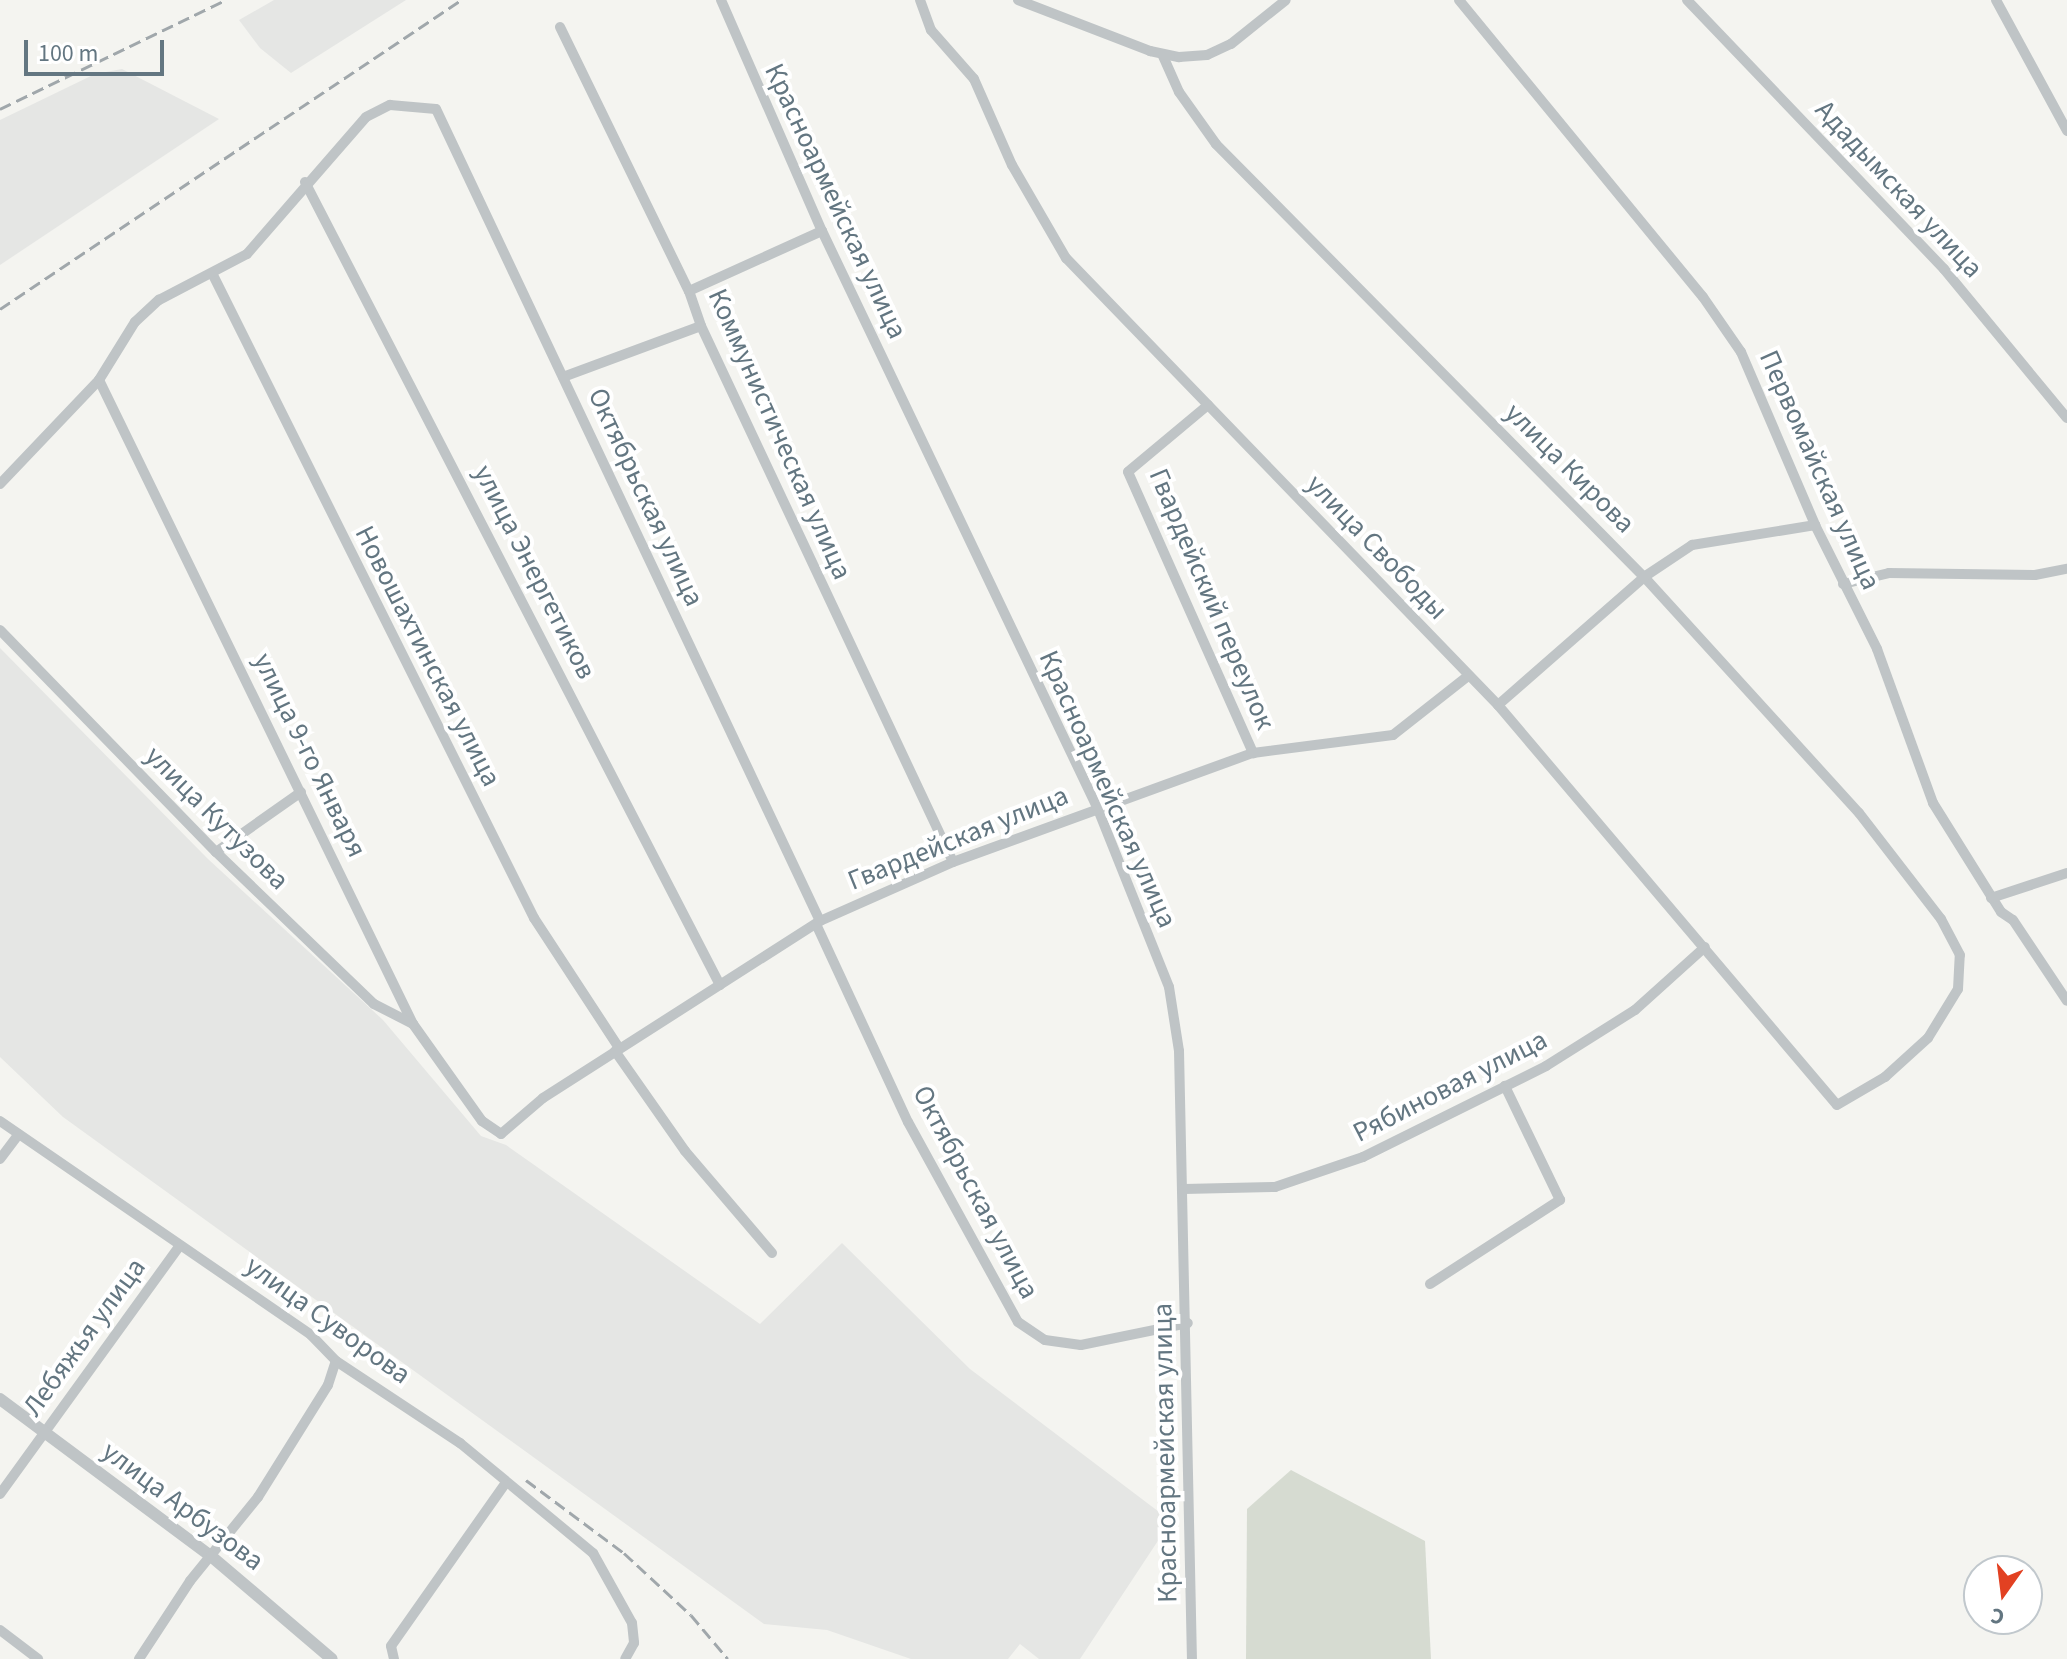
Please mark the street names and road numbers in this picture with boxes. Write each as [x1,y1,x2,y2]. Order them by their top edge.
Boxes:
street label: Красноармейская улица [757,58,915,344]
street label: Ададымская улица [1808,93,1990,285]
street label: Коммунистическая улица [701,283,859,585]
street label: Первомайская улица [1752,345,1888,595]
street label: Октябрьская улица [581,383,711,611]
street label: улица Кирова [1498,396,1642,540]
street label: улица Энергетиков [467,459,603,685]
street label: Гвардейский переулок [1142,463,1282,735]
street label: улица Свободы [1299,468,1455,626]
street label: Новошахтинская улица [348,520,508,792]
street label: Красноармейская улица [1032,645,1184,933]
street label: улица 9-го Января [246,647,374,863]
street label: улица Кутузова [138,739,296,897]
street label: Гвардейская улица [843,778,1073,898]
street label: Рябиновая улица [1347,1023,1553,1149]
street label: Октябрьская улица [906,1080,1046,1304]
street label: улица Суворова [239,1249,417,1391]
street label: Лебяжья улица [15,1251,153,1423]
street label: Красноармейская улица [1146,1303,1184,1603]
street label: улица Арбузова [96,1434,270,1578]

